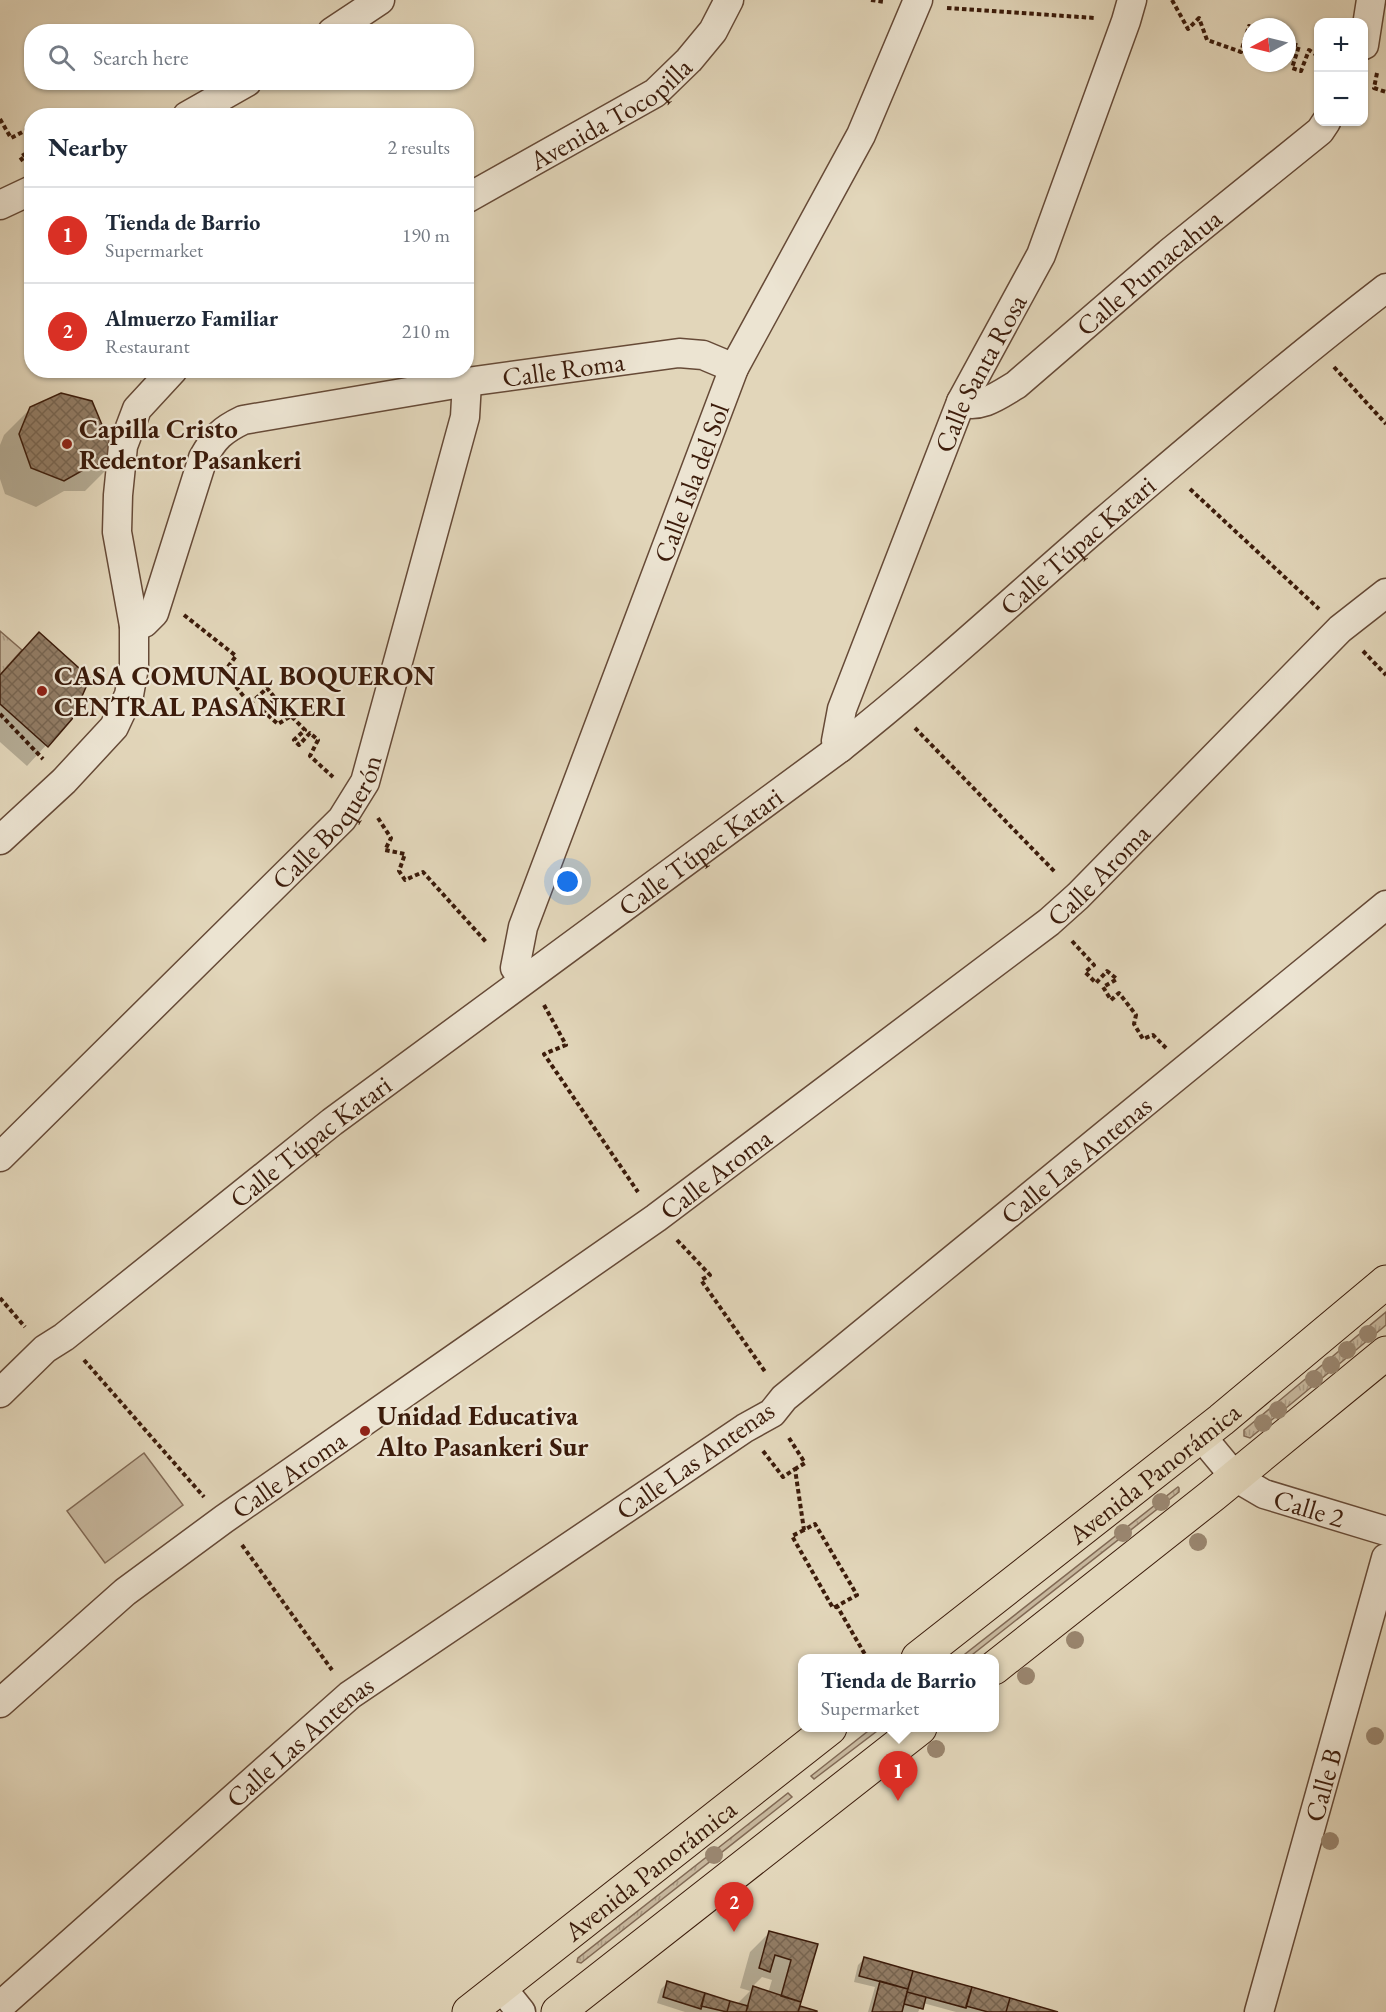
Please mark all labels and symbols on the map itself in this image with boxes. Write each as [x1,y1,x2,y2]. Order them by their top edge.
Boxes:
north arrow [1242,18,1296,72]
street label: Avenida Tocopilla [522,49,699,178]
street label: Calle Pumacahua [1068,200,1229,343]
street label: Calle Santa Rosa [926,287,1034,457]
street label: Calle Roma [500,343,627,395]
street label: Calle Isla del Sol [645,398,737,567]
place label: Capilla Cristo Redentor Pasankeri [79,411,302,477]
marker: Capilla Cristo Redentor Pasankeri [60,437,74,451]
street label: Calle Túpac Katari [992,467,1163,622]
place label: CASA COMUNAL BOQUERON CENTRAL PASANKERI [54,658,435,724]
marker: CASA COMUNAL BOQUERON CENTRAL PASANKERI [35,684,49,698]
street label: Calle Boquerón [264,751,389,897]
street label: Calle Túpac Katari [611,779,790,923]
street label: Calle Aroma [1039,816,1157,933]
your location [553,867,582,896]
street label: Calle Túpac Katari [222,1067,398,1215]
street label: Calle Las Antenas [993,1087,1159,1231]
street label: Calle Aroma [652,1120,779,1227]
street label: Calle Las Antenas [609,1393,781,1527]
street label: Avenida Panorámica [1060,1394,1248,1552]
place label: Unidad Educativa Alto Pasankeri Sur [376,1398,589,1464]
street label: Calle Aroma [225,1422,353,1526]
marker: Unidad Educativa Alto Pasankeri Sur [358,1424,372,1438]
street label: Calle 2 [1270,1481,1349,1535]
street label: Calle Las Antenas [218,1667,380,1815]
street label: Calle B [1296,1744,1349,1825]
pin: 1 [878,1752,918,1801]
street label: Avenida Panorámica [556,1791,743,1949]
pin: 2 [714,1882,754,1932]

